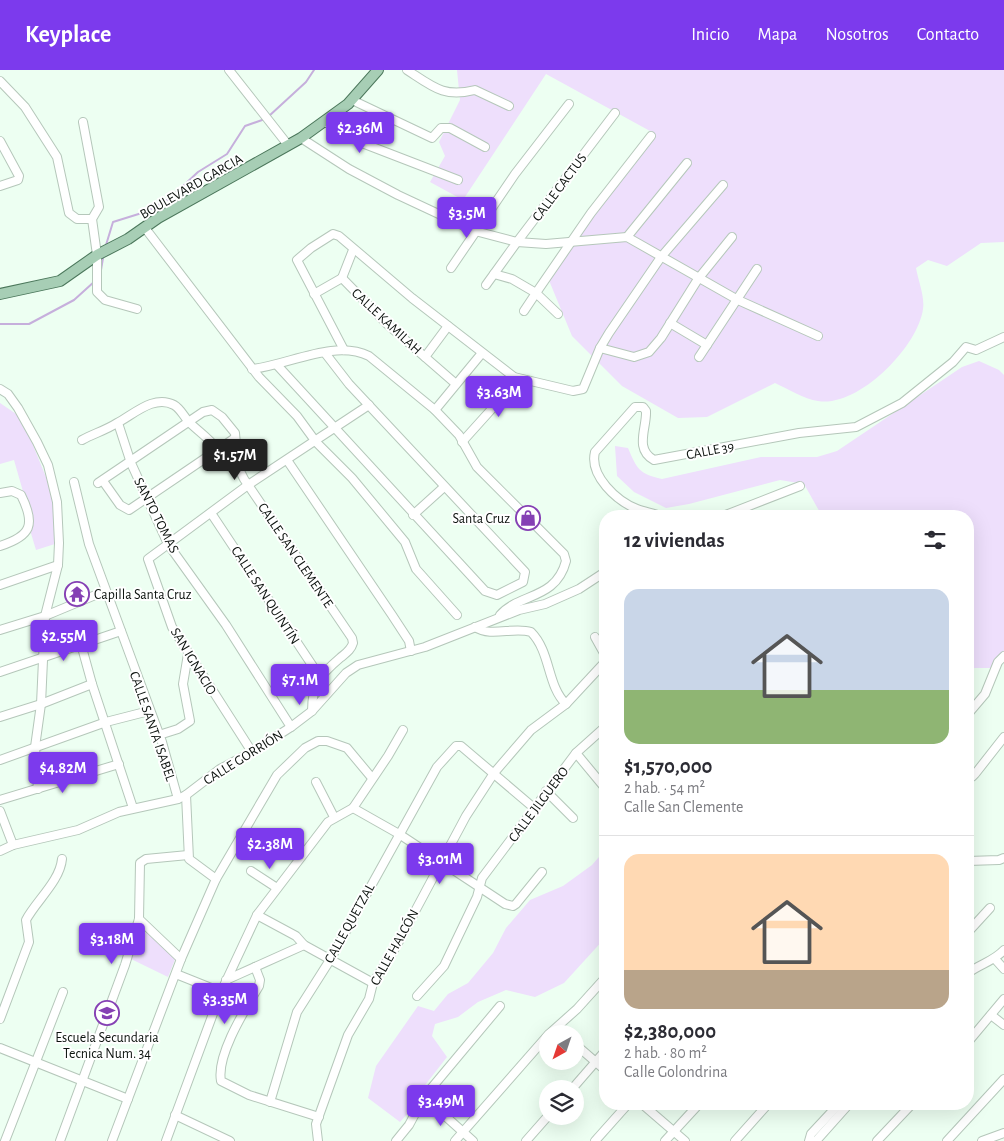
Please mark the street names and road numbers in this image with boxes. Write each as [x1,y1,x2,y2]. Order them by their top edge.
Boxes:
street label: CALLE CACTUS [530,151,590,224]
street label: BOULEVARD GARCIA [138,152,245,222]
street label: CALLE KAMILAH [349,286,424,358]
street label: CALLE 39 [685,439,735,462]
street label: SANTO TOMAS [131,476,181,555]
street label: CALLE SAN CLEMENTE [255,501,336,611]
street label: CALLE SAN QUINTÍN [228,542,304,647]
street label: SAN IGNACIO [168,625,219,698]
street label: CALLE SANTA ISABEL [127,670,177,783]
street label: CALLE GORRIÓN [200,725,286,788]
street label: CALLE JILGUERO [506,764,572,845]
street label: CALLE QUETZAL [322,881,378,966]
street label: CALLE HALCÓN [366,906,422,988]

